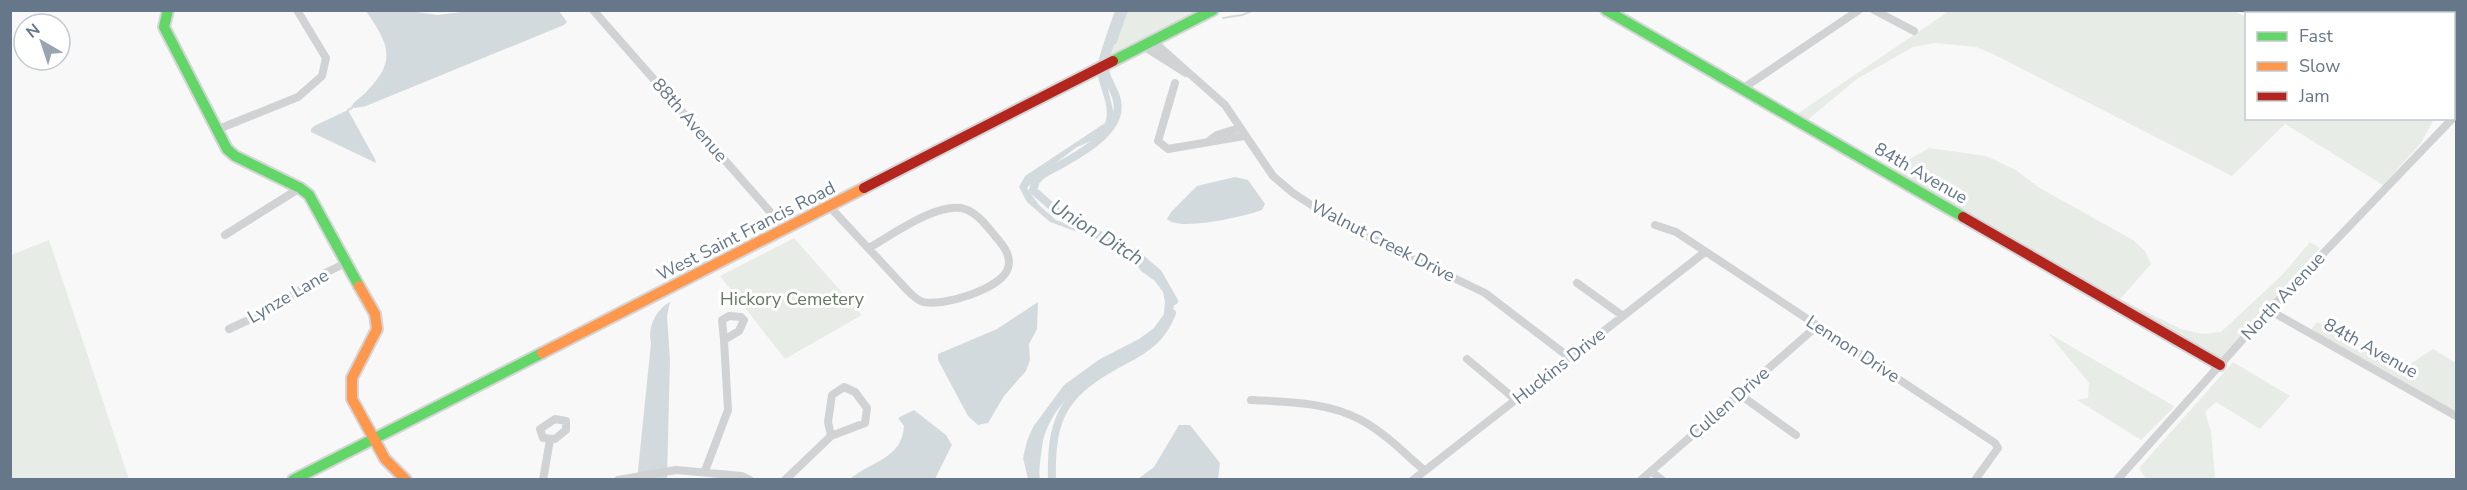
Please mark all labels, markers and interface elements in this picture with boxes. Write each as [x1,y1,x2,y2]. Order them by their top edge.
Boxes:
north arrow [12,12,72,72]
legend [2245,12,2455,120]
text: N [22,19,45,43]
text: Fast [2299,24,2334,48]
text: Slow [2299,54,2340,78]
street label: 88th Avenue [647,73,733,167]
text: Jam [2298,84,2330,108]
street label: 84th Avenue [1870,137,1972,209]
street label: West Saint Francis Road [653,176,839,286]
water label: Union Ditch [1045,193,1148,272]
street label: Walnut Creek Drive [1307,194,1459,288]
street label: North Avenue [2236,247,2330,345]
street label: Lynze Lane [243,263,333,329]
park label: Hickory Cemetery [720,287,865,311]
street label: Lennon Drive [1801,310,1905,388]
street label: 84th Avenue [2320,312,2422,384]
street label: Huckins Drive [1508,322,1610,410]
street label: Cullen Drive [1684,361,1774,445]

